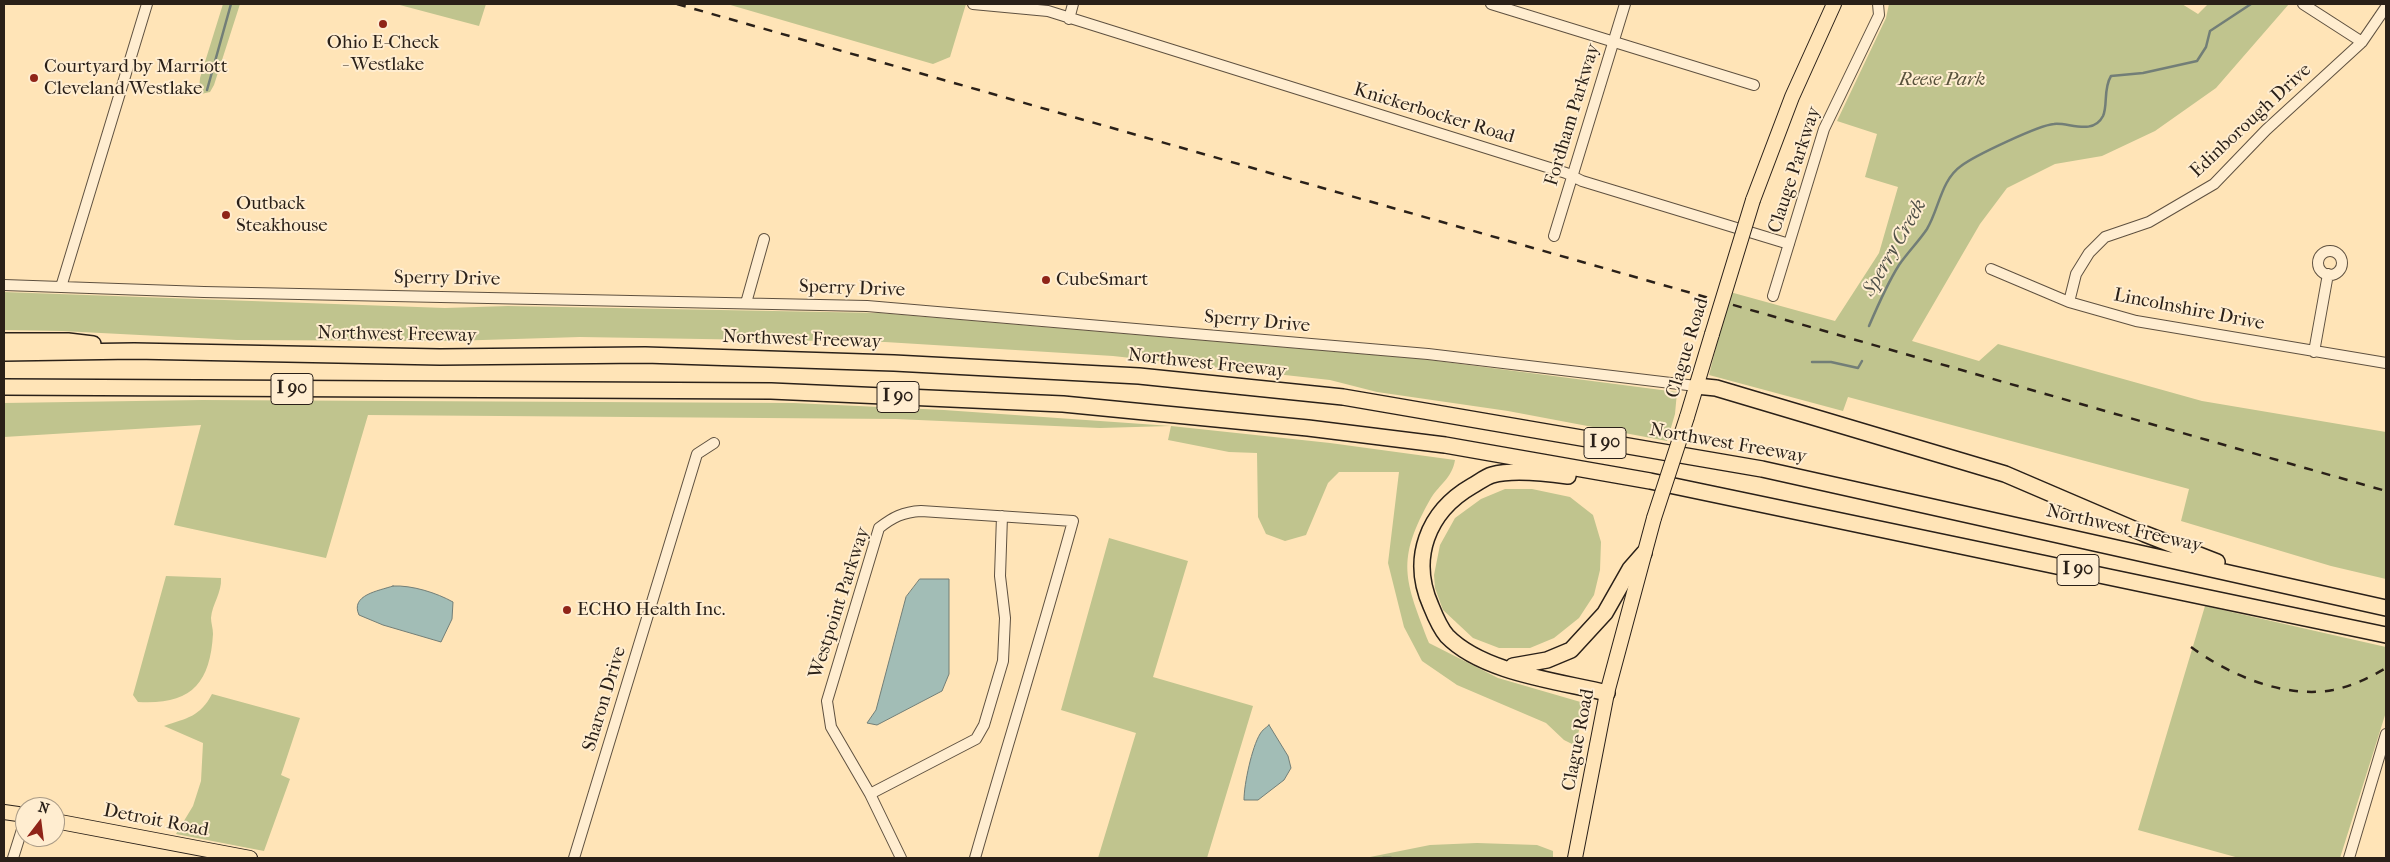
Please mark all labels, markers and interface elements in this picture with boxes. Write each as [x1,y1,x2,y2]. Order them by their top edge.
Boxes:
marker: Ohio E-Check - Westlake [377,18,389,30]
place label: Ohio E-Check - Westlake [327,32,439,76]
street label: Fordham Parkway [1541,41,1605,189]
place label: Courtyard by Marriott Cleveland Westlake [44,56,227,100]
street label: Edinborough Drive [2186,59,2316,183]
park label: Reese Park [1898,69,1986,91]
marker: Courtyard by Marriott Cleveland Westlake [28,72,40,84]
street label: Knickerbocker Road [1351,79,1517,149]
street label: Clauge Parkway [1764,104,1826,236]
place label: Outback Steakhouse [236,193,328,237]
water label: Sperry Creek [1858,195,1932,301]
marker: Outback Steakhouse [220,209,232,221]
street label: Sperry Drive [394,267,500,291]
place label: CubeSmart [1056,269,1148,291]
marker: CubeSmart [1040,274,1052,286]
street label: Sperry Drive [798,276,906,302]
street label: Lincolnshire Drive [2112,284,2266,336]
street label: Clague Road [1662,295,1714,401]
street label: Sperry Drive [1203,306,1311,338]
street label: Northwest Freeway [317,322,477,348]
street label: Northwest Freeway [722,326,882,354]
street label: Northwest Freeway [1127,344,1287,384]
road number: I 90 [271,374,313,404]
road number: I 90 [877,382,919,412]
street label: Northwest Freeway [1648,419,1808,469]
road number: I 90 [1584,428,1626,458]
street label: Northwest Freeway [2044,500,2204,558]
street label: Westpoint Parkway [805,524,875,682]
road number: I 90 [2057,554,2099,586]
place label: ECHO Health Inc. [577,599,725,621]
marker: ECHO Health Inc. [561,604,573,616]
street label: Sharon Drive [578,644,632,754]
street label: Clague Road [1558,687,1600,793]
north arrow [15,797,65,847]
text: N [36,798,51,818]
street label: Detroit Road [101,800,211,842]

